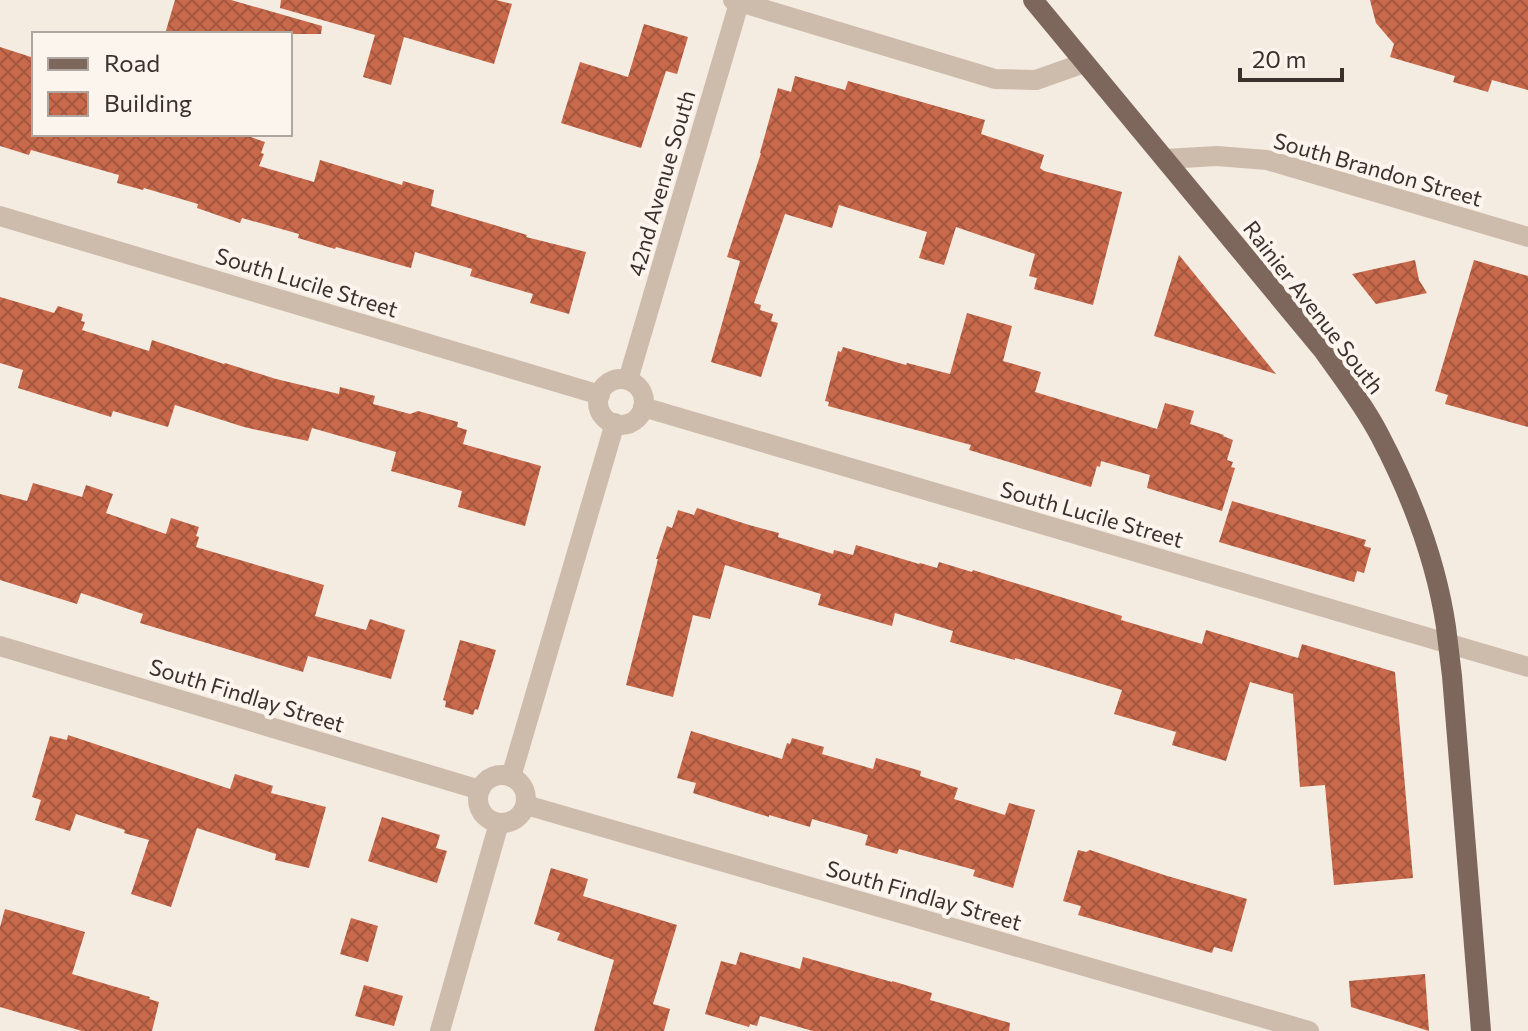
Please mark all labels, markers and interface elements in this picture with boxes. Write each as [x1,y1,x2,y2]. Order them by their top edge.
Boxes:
legend [32,32,292,136]
scale bar [1240,32,1342,82]
text: 20 m [1252,44,1306,73]
text: Road [104,48,160,77]
street label: 42nd Avenue South [622,87,700,279]
text: Building [104,88,192,117]
street label: South Brandon Street [1271,126,1485,212]
street label: Rainier Avenue South [1238,215,1390,399]
street label: South Lucile Street [213,241,401,323]
street label: South Lucile Street [997,475,1187,553]
street label: South Findlay Street [146,653,348,737]
street label: South Findlay Street [823,854,1025,936]

